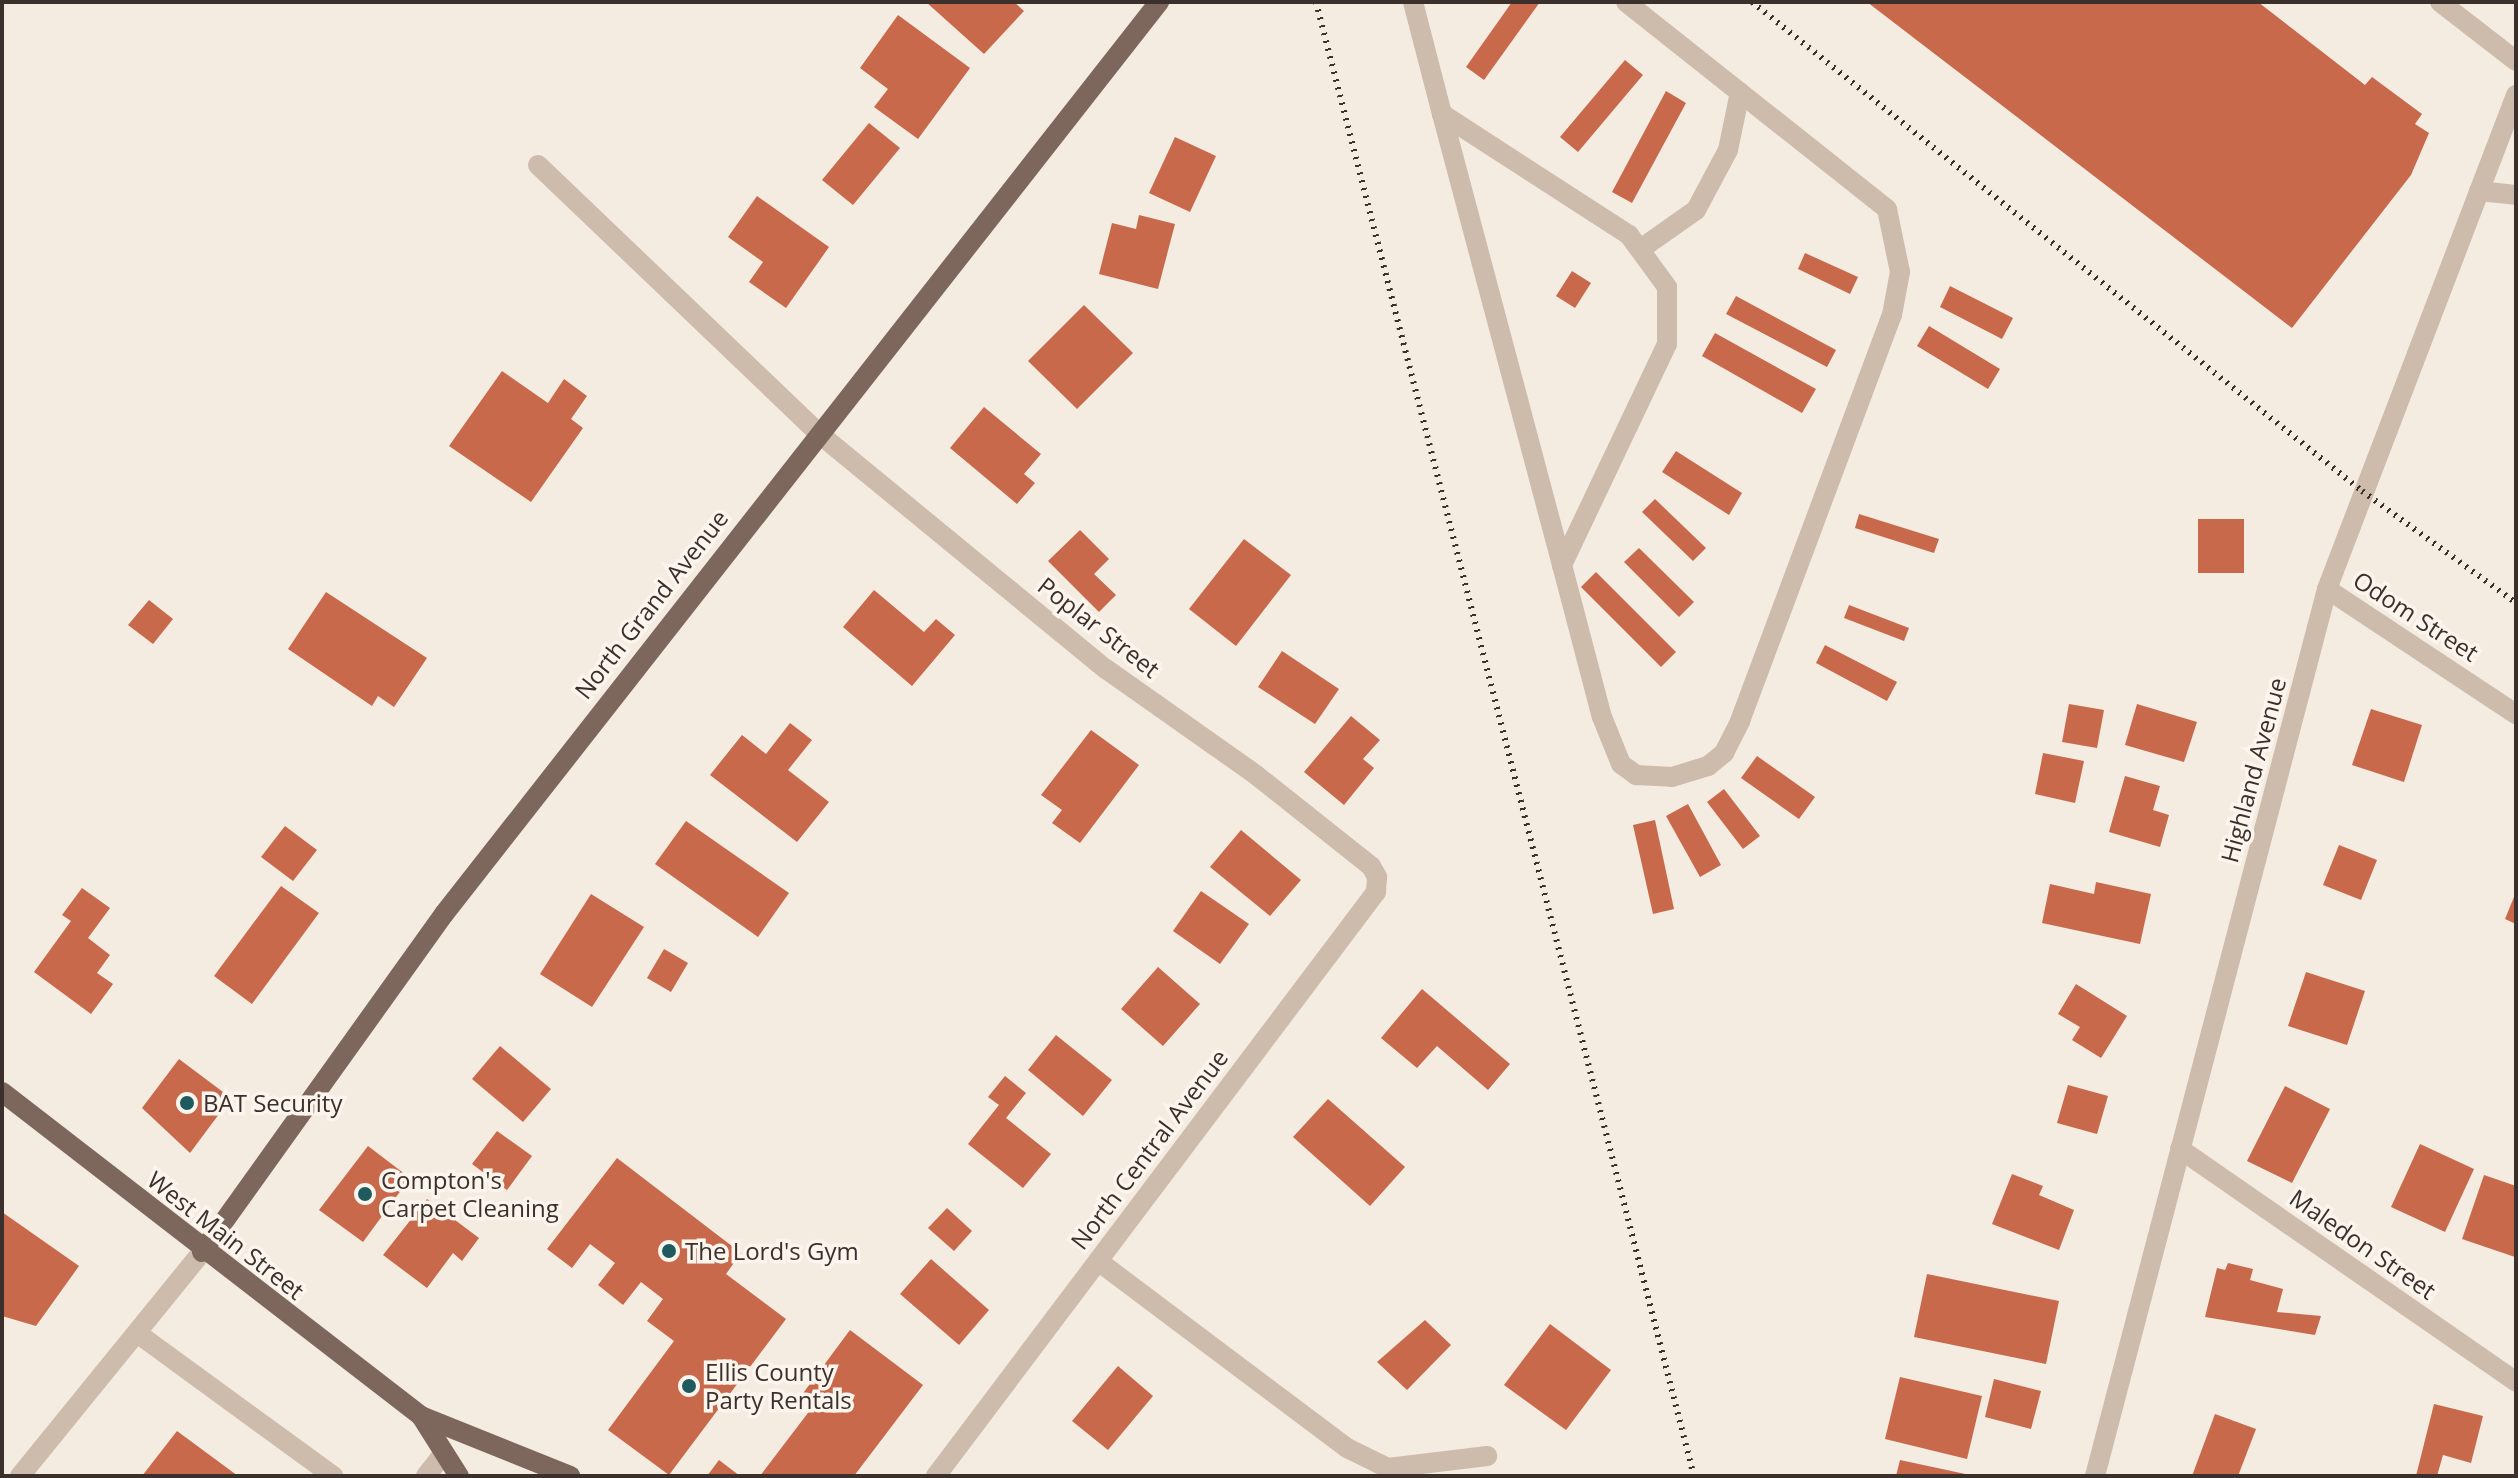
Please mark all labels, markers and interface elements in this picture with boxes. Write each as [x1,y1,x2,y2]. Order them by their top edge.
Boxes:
street label: North Grand Avenue [568,504,734,704]
street label: Odom Street [2348,565,2484,667]
street label: Poplar Street [1033,571,1165,683]
street label: Highland Avenue [2214,674,2292,866]
street label: North Central Avenue [1064,1043,1234,1255]
place label: BAT Security [203,1089,342,1117]
marker: BAT Security [178,1094,196,1112]
street label: West Main Street [142,1165,310,1305]
place label: Compton's Carpet Cleaning [381,1166,559,1222]
street label: Maledon Street [2284,1183,2442,1305]
marker: Compton's Carpet Cleaning [356,1185,374,1203]
place label: The Lord's Gym [685,1237,859,1265]
marker: The Lord's Gym [660,1242,678,1260]
place label: Ellis County Party Rentals [705,1358,852,1414]
marker: Ellis County Party Rentals [680,1377,698,1395]

